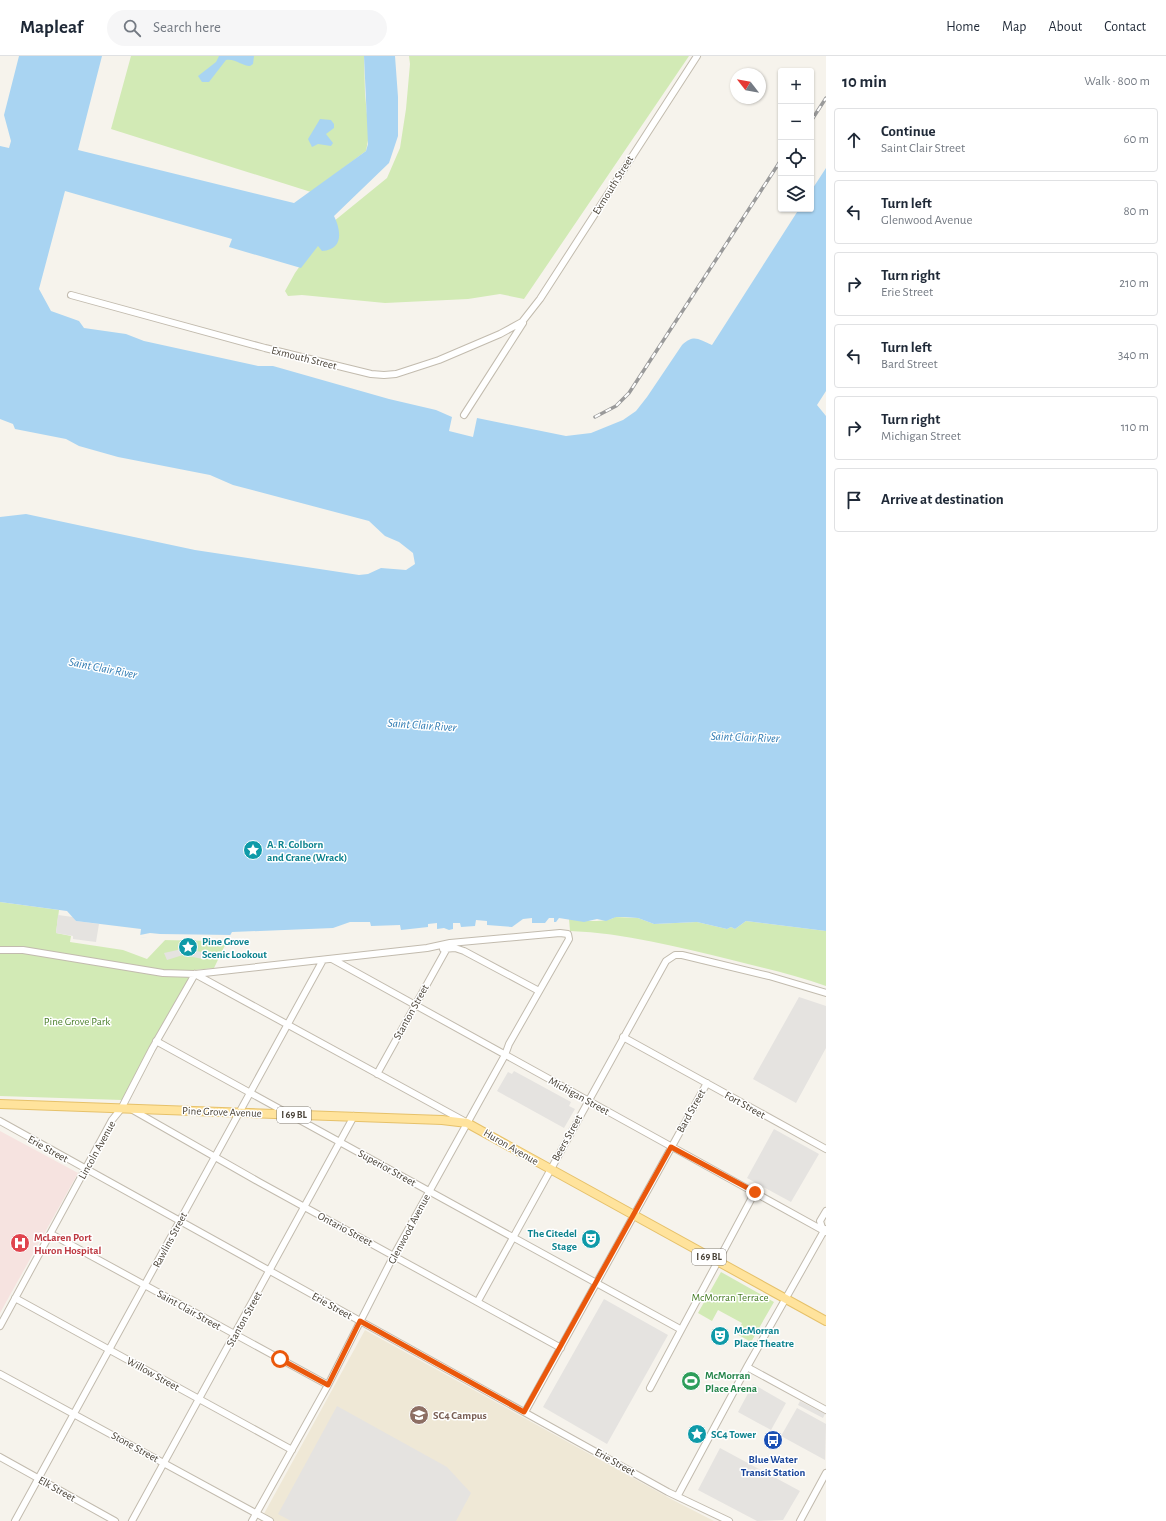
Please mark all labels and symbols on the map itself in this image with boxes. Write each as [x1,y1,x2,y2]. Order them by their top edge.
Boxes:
north arrow [730,68,766,104]
street label: Exmouth Street [591,153,636,216]
street label: Exmouth Street [270,345,338,372]
water label: Saint Clair River [68,656,139,681]
water label: Saint Clair River [387,717,458,733]
water label: Saint Clair River [710,730,781,744]
place icon: A. R. Colborn and Crane (Wrack) [242,839,264,861]
place label: A. R. Colborn and Crane (Wrack) [267,839,347,863]
place icon: Pine Grove Scenic Lookout [177,936,199,958]
place label: Pine Grove Scenic Lookout [202,936,267,960]
street label: Stanton Street [391,982,431,1042]
park label: Pine Grove Park [44,1016,110,1027]
street label: Michigan Street [547,1075,612,1117]
street label: Bard Street [675,1087,708,1135]
street label: Fort Street [723,1089,768,1121]
street label: Pine Grove Avenue [182,1105,262,1119]
road number: I 69 BL [277,1107,311,1123]
street label: Beers Street [550,1112,584,1163]
street label: Lincoln Avenue [76,1119,118,1181]
street label: Huron Avenue [482,1127,540,1167]
street label: Erie Street [26,1133,70,1165]
street label: Superior Street [356,1148,418,1189]
route end [746,1183,764,1201]
street label: Glenwood Avenue [386,1192,432,1266]
street label: Rawlins Street [151,1210,189,1270]
street label: Ontario Street [316,1210,375,1248]
place label: The Citedel Stage [527,1228,577,1252]
theatre icon: The Citedel Stage [580,1228,602,1250]
hospital icon: McLaren Port Huron Hospital [9,1232,31,1254]
place label: McLaren Port Huron Hospital [34,1232,102,1256]
road number: I 69 BL [692,1249,726,1265]
street label: Saint Clair Street [155,1288,223,1332]
street label: Stanton Street [224,1289,264,1349]
street label: Erie Street [310,1290,354,1322]
park label: McMorran Terrace [691,1292,769,1303]
theatre icon: McMorran Place Theatre [709,1325,731,1347]
place label: McMorran Place Theatre [734,1325,794,1349]
route start [271,1350,289,1368]
street label: Willow Street [125,1355,182,1393]
sports icon: McMorran Place Arena [680,1370,702,1392]
place label: McMorran Place Arena [705,1370,758,1394]
school or university icon: SC4 Campus [408,1404,430,1426]
place label: SC4 Campus [433,1410,487,1421]
place icon: SC4 Tower [686,1423,708,1445]
place label: SC4 Tower [711,1429,756,1440]
bus stop icon: Blue Water Transit Station [762,1429,784,1451]
street label: Stone Street [109,1430,161,1465]
street label: Erie Street [593,1446,637,1478]
place label: Blue Water Transit Station [741,1454,805,1478]
street label: Elk Street [37,1474,78,1504]

